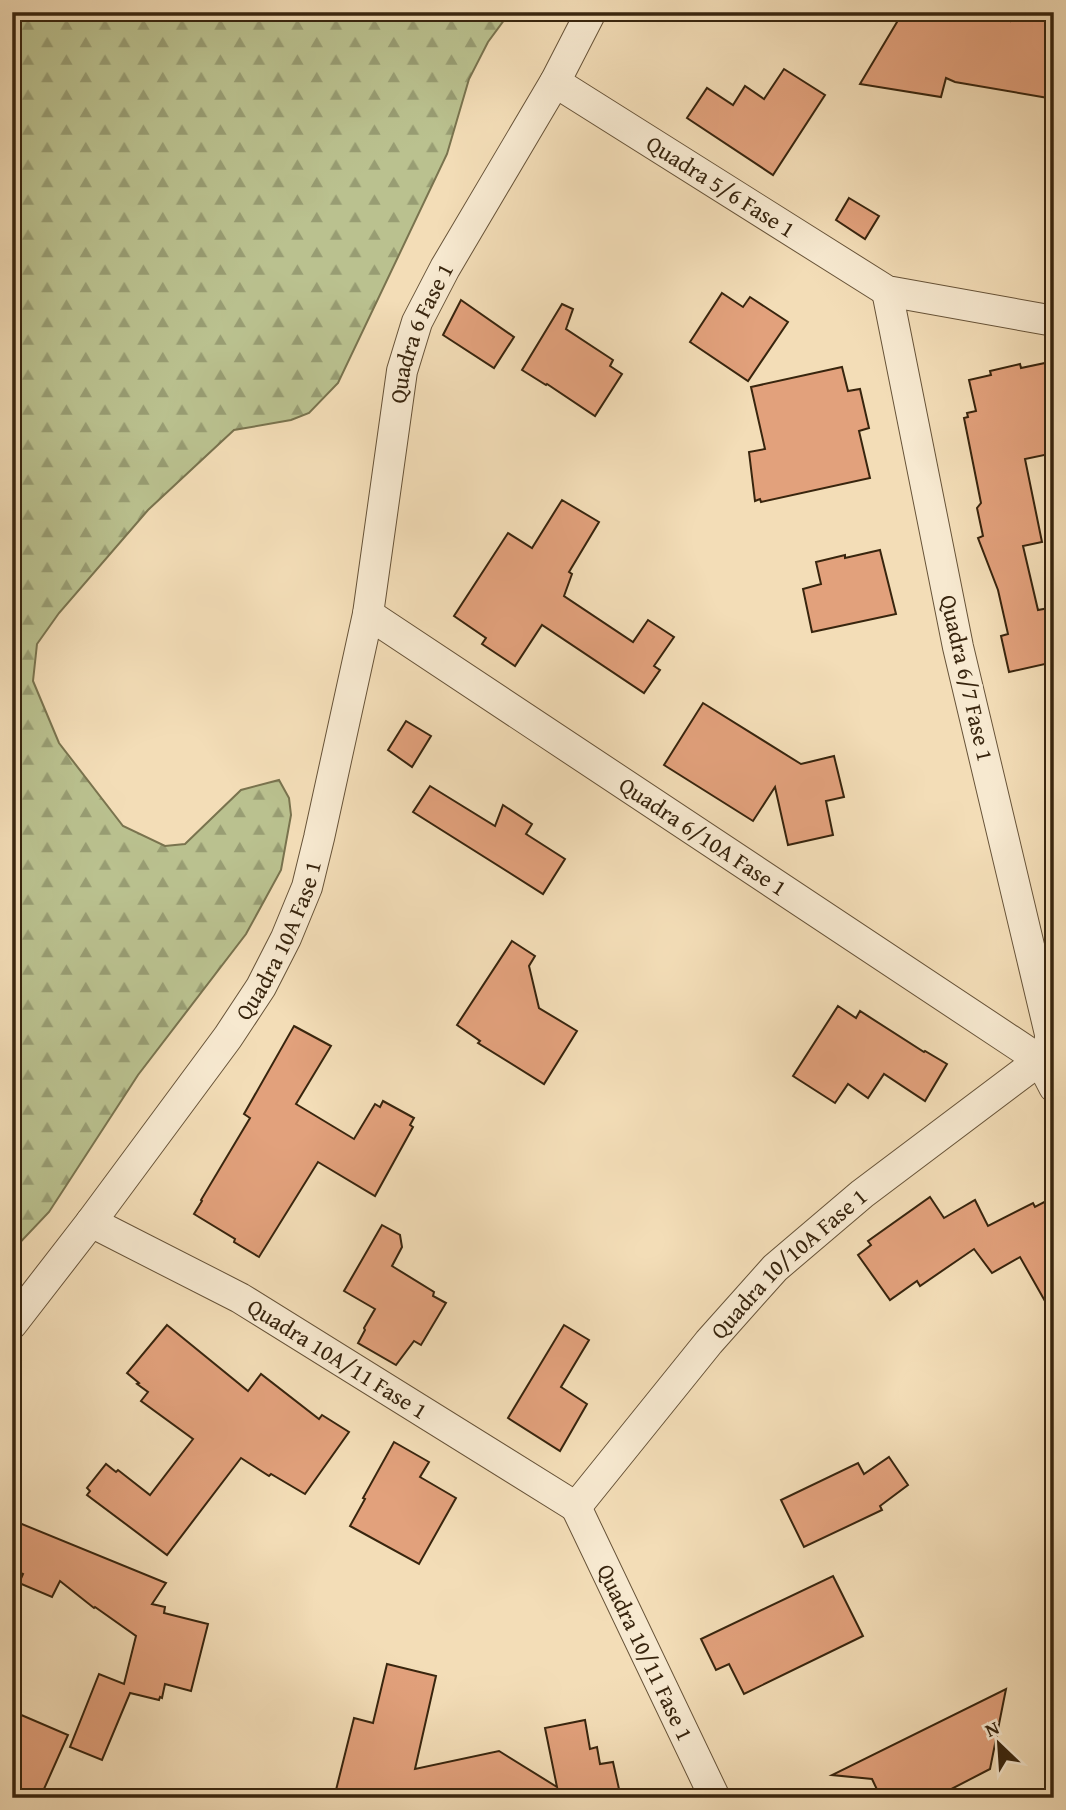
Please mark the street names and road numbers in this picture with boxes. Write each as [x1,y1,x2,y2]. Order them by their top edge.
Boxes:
street label: Quadra 5/6 Fase 1 [640,127,802,245]
street label: Quadra 6 Fase 1 [381,257,461,405]
street label: Quadra 6/7 Fase 1 [932,591,1003,764]
street label: Quadra 6/10A Fase 1 [613,768,794,904]
street label: Quadra 10A Fase 1 [227,857,329,1027]
street label: Quadra 10/10A Fase 1 [702,1180,874,1346]
street label: Quadra 10A/11 Fase 1 [241,1290,434,1427]
street label: Quadra 10/11 Fase 1 [590,1558,702,1746]

